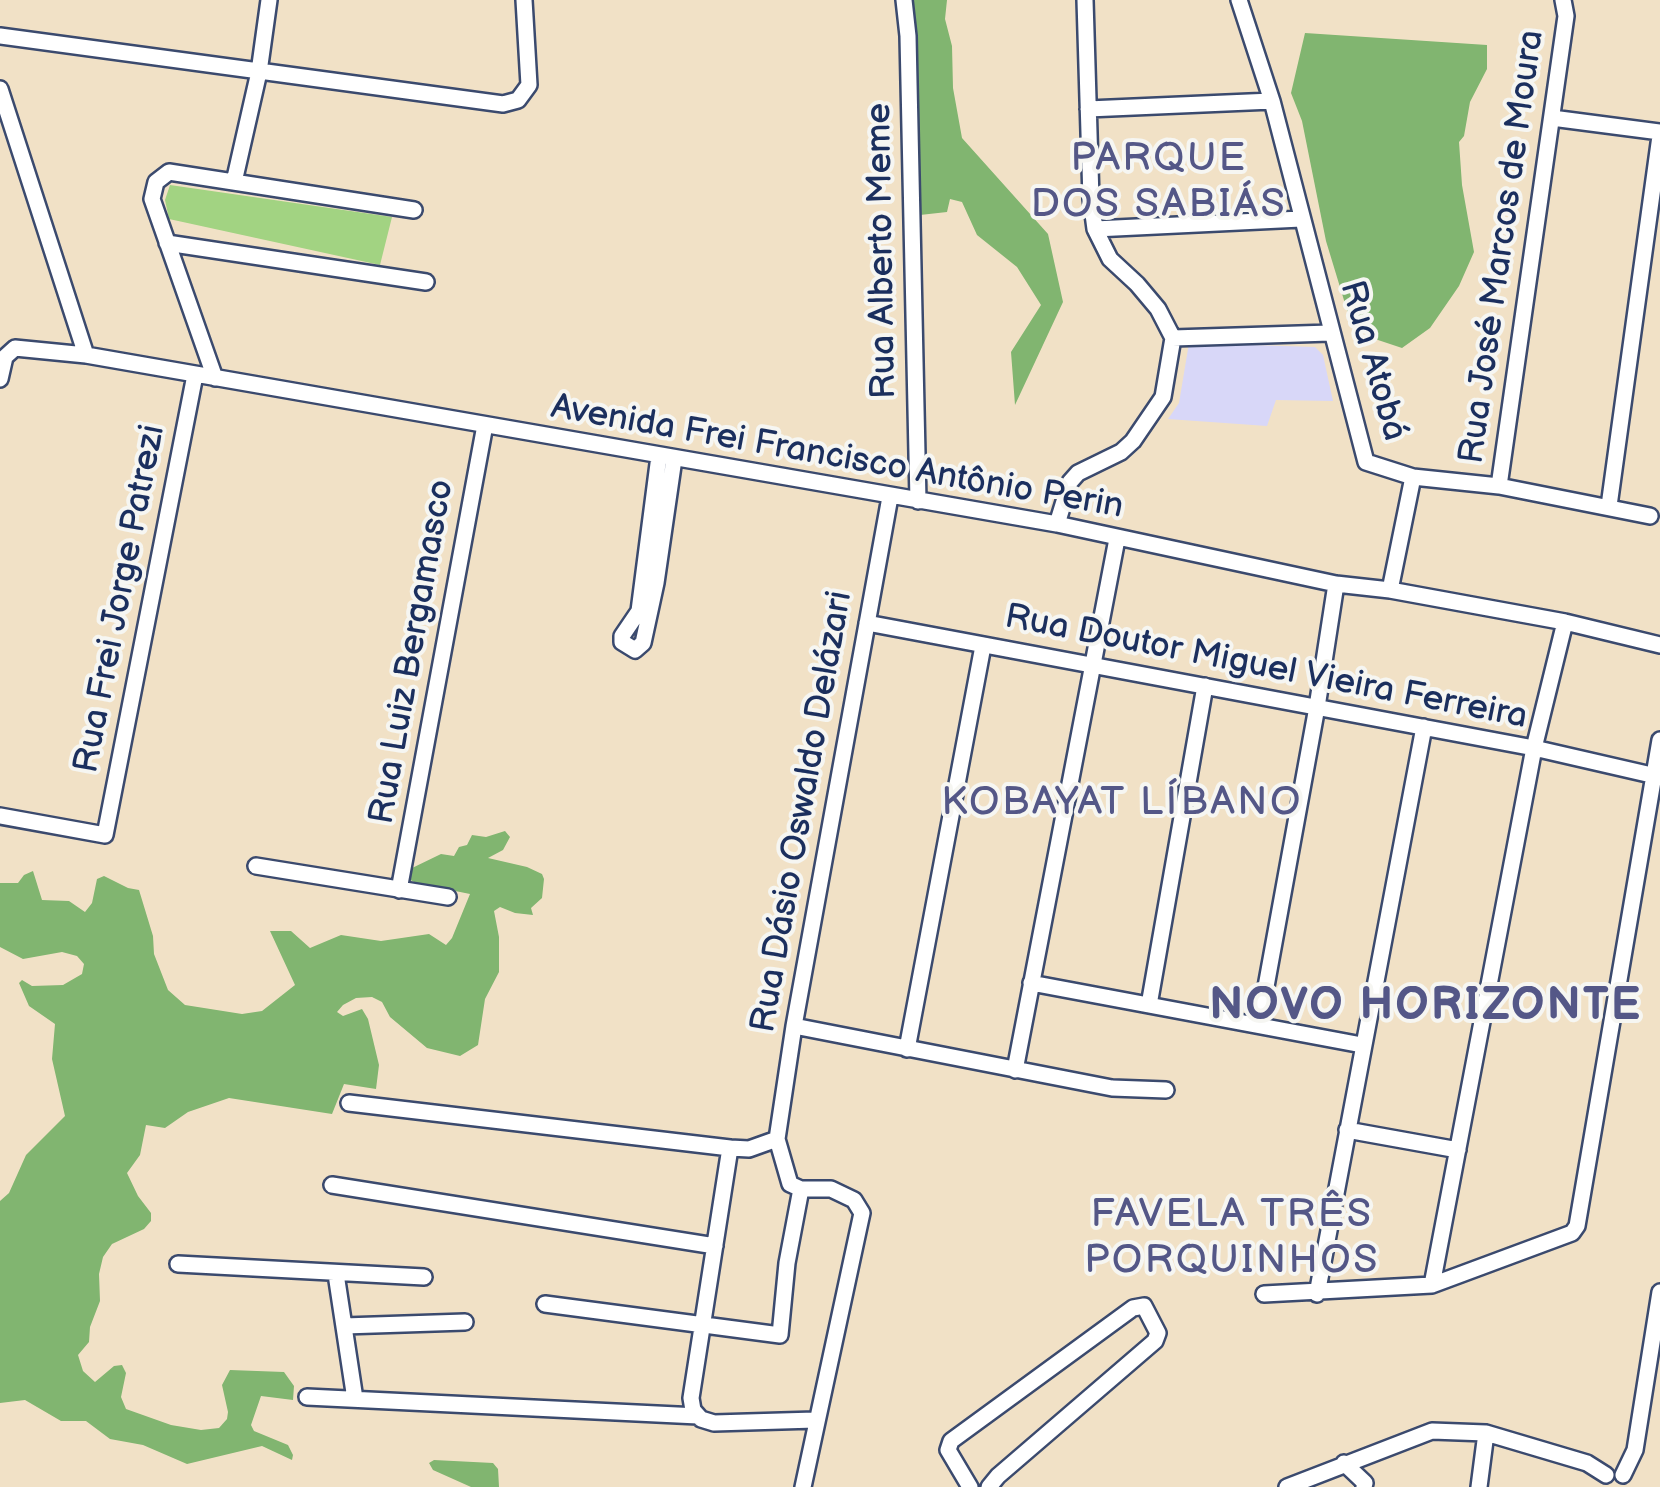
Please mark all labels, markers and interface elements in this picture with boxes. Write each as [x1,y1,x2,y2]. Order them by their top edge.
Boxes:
street label: Rua José Marcos de Moura [1452,28,1554,466]
street label: Rua Alberto Meme [859,103,907,399]
district label: PARQUE DOS SABIÁS [1031,136,1287,230]
street label: Rua Atobá [1329,276,1415,446]
street label: Avenida Frei Francisco Antônio Perin [548,387,1126,529]
street label: Rua Frei Jorge Patrezi [67,422,175,776]
street label: Rua Luiz Bergamasco [362,477,464,827]
street label: Rua Dásio Oswaldo Delázari [743,588,863,1036]
street label: Rua Doutor Miguel Vieira Ferreira [1001,597,1531,739]
district label: KOBAYAT LÍBANO [941,780,1303,828]
district label: NOVO HORIZONTE [1209,981,1643,1035]
district label: FAVELA TRÊS PORQUINHOS [1084,1192,1380,1286]

